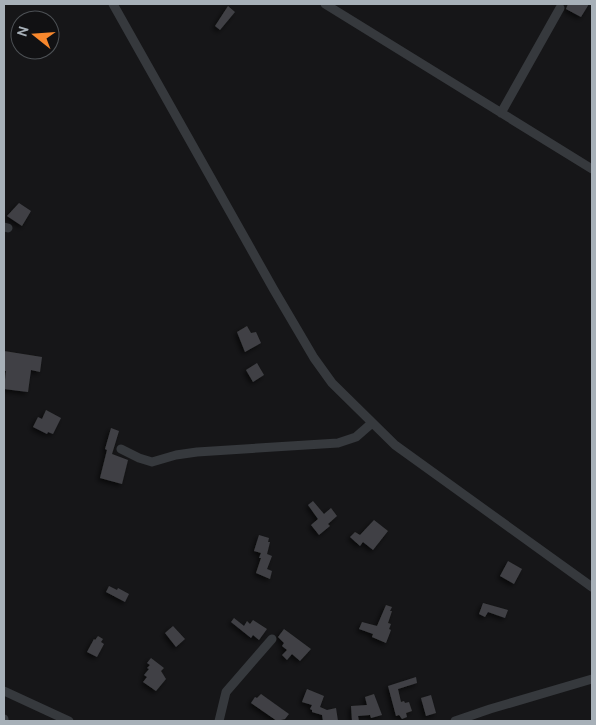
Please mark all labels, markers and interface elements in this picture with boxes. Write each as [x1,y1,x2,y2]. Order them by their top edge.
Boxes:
north arrow [10,10,60,60]
text: N [13,24,33,39]

